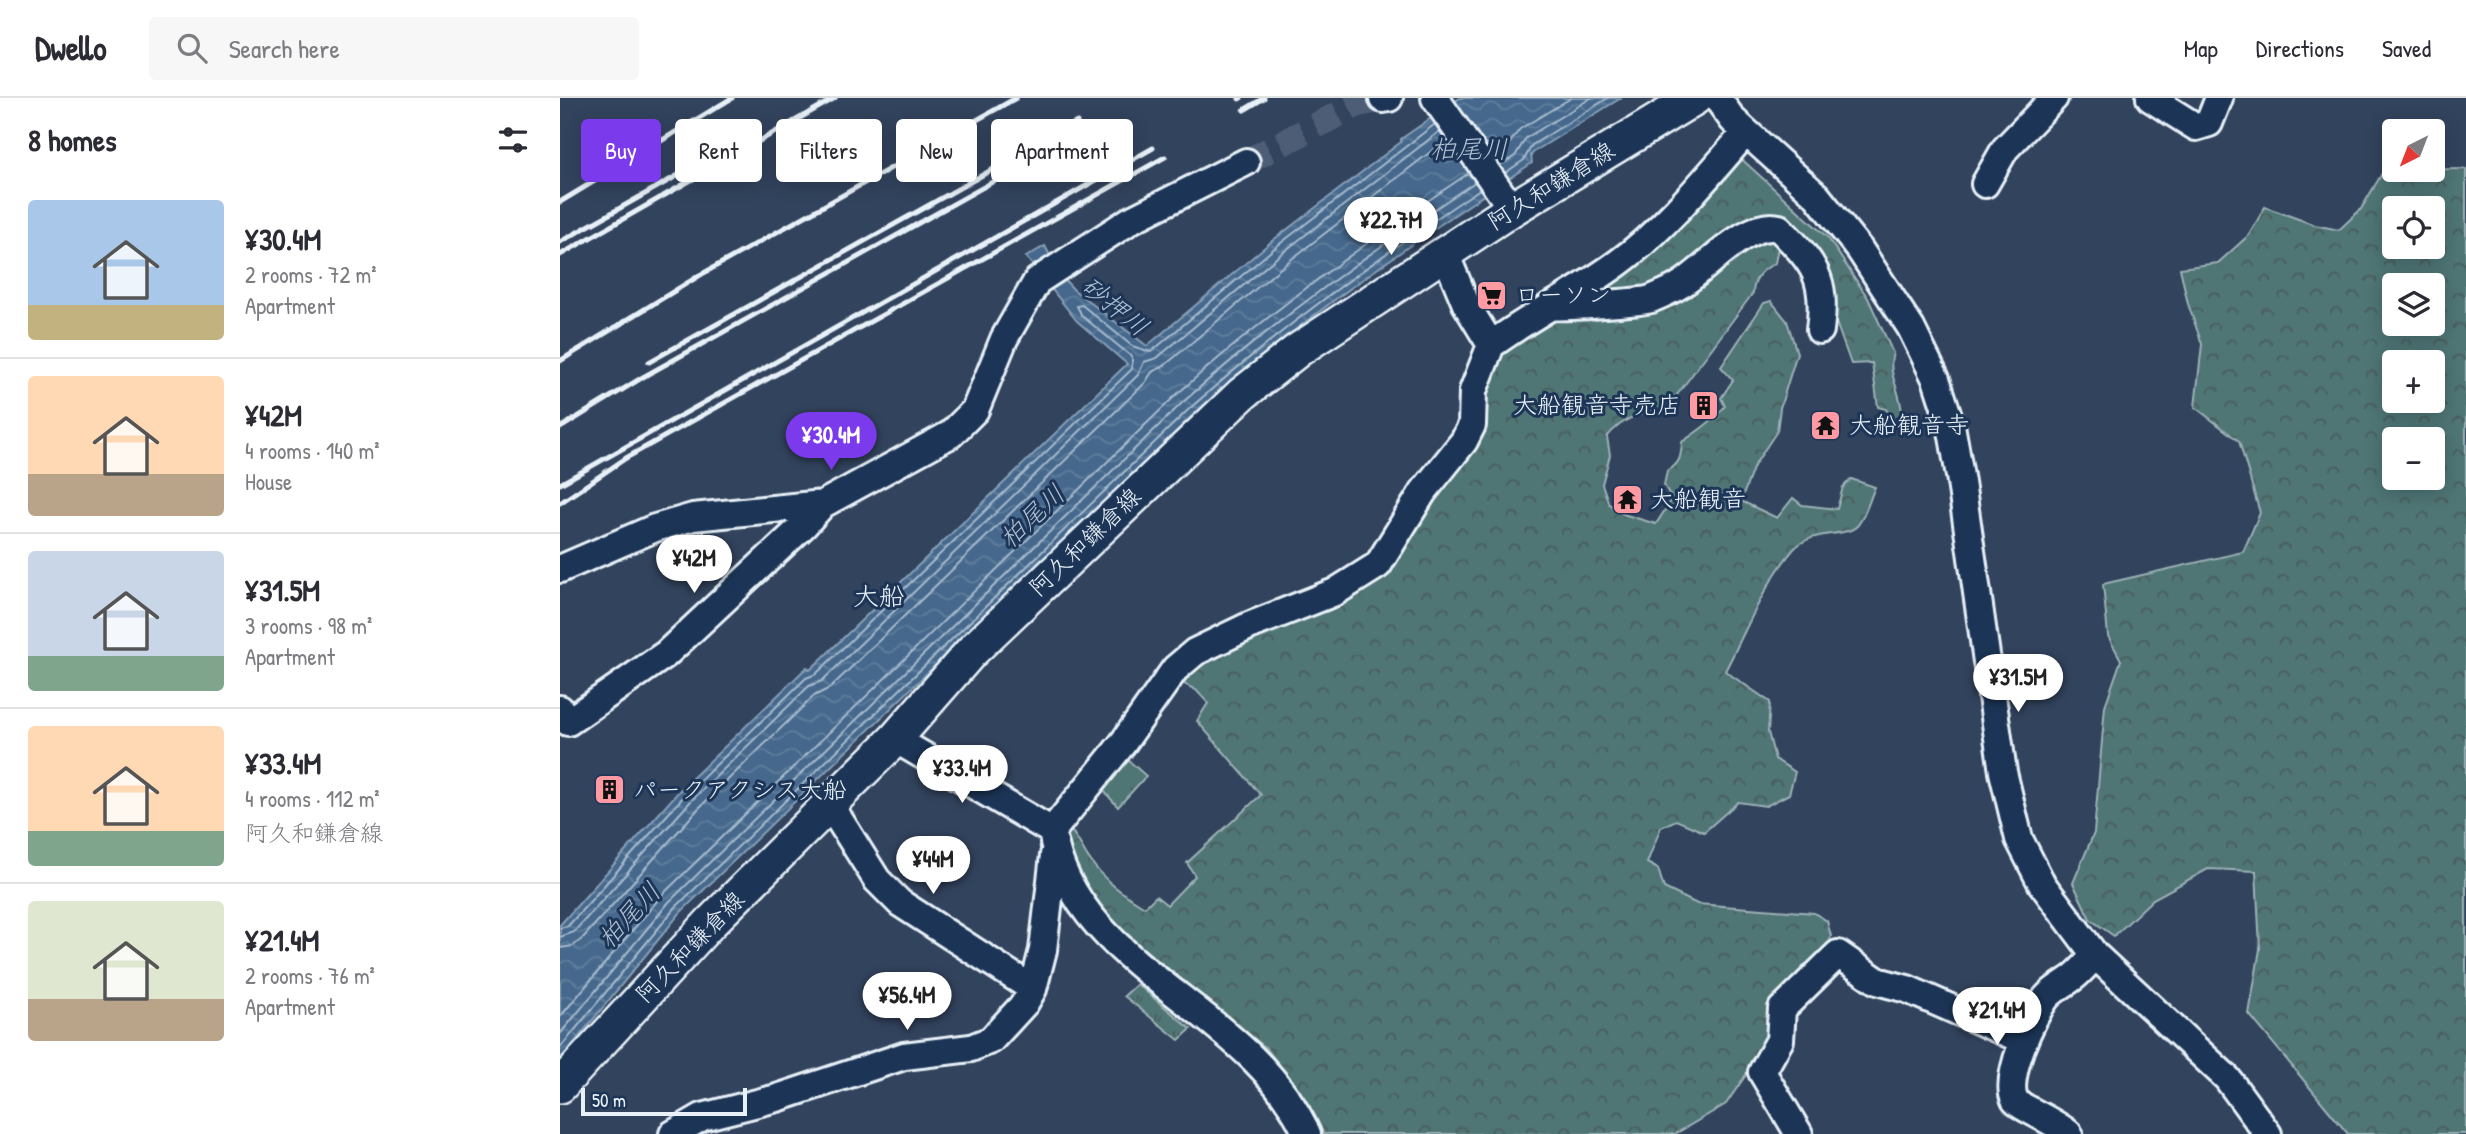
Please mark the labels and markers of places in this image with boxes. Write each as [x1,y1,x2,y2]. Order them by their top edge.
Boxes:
pin: ¥22.7M [1334,198,1448,257]
supermarket icon: ローソン [1475,278,1509,312]
place label: ローソン [1515,278,1611,310]
place label: 大船観音寺売店 [1513,388,1681,420]
building icon: 大船観音寺売店 [1687,388,1721,422]
temple icon: 大船観音寺 [1809,408,1843,442]
place label: 大船観音寺 [1849,408,1969,440]
pin: ¥30.4M [774,412,888,472]
temple icon: 大船観音 [1610,482,1644,516]
place label: 大船観音 [1650,482,1746,514]
pin: ¥42M [653,536,735,595]
pin: ¥31.5M [1961,654,2075,714]
pin: ¥33.4M [905,746,1019,805]
building icon: パークアクシス大船 [593,773,627,807]
place label: パークアクシス大船 [633,773,847,805]
pin: ¥44M [892,836,974,896]
pin: ¥56.4M [850,972,964,1032]
pin: ¥21.4M [1940,988,2054,1047]

